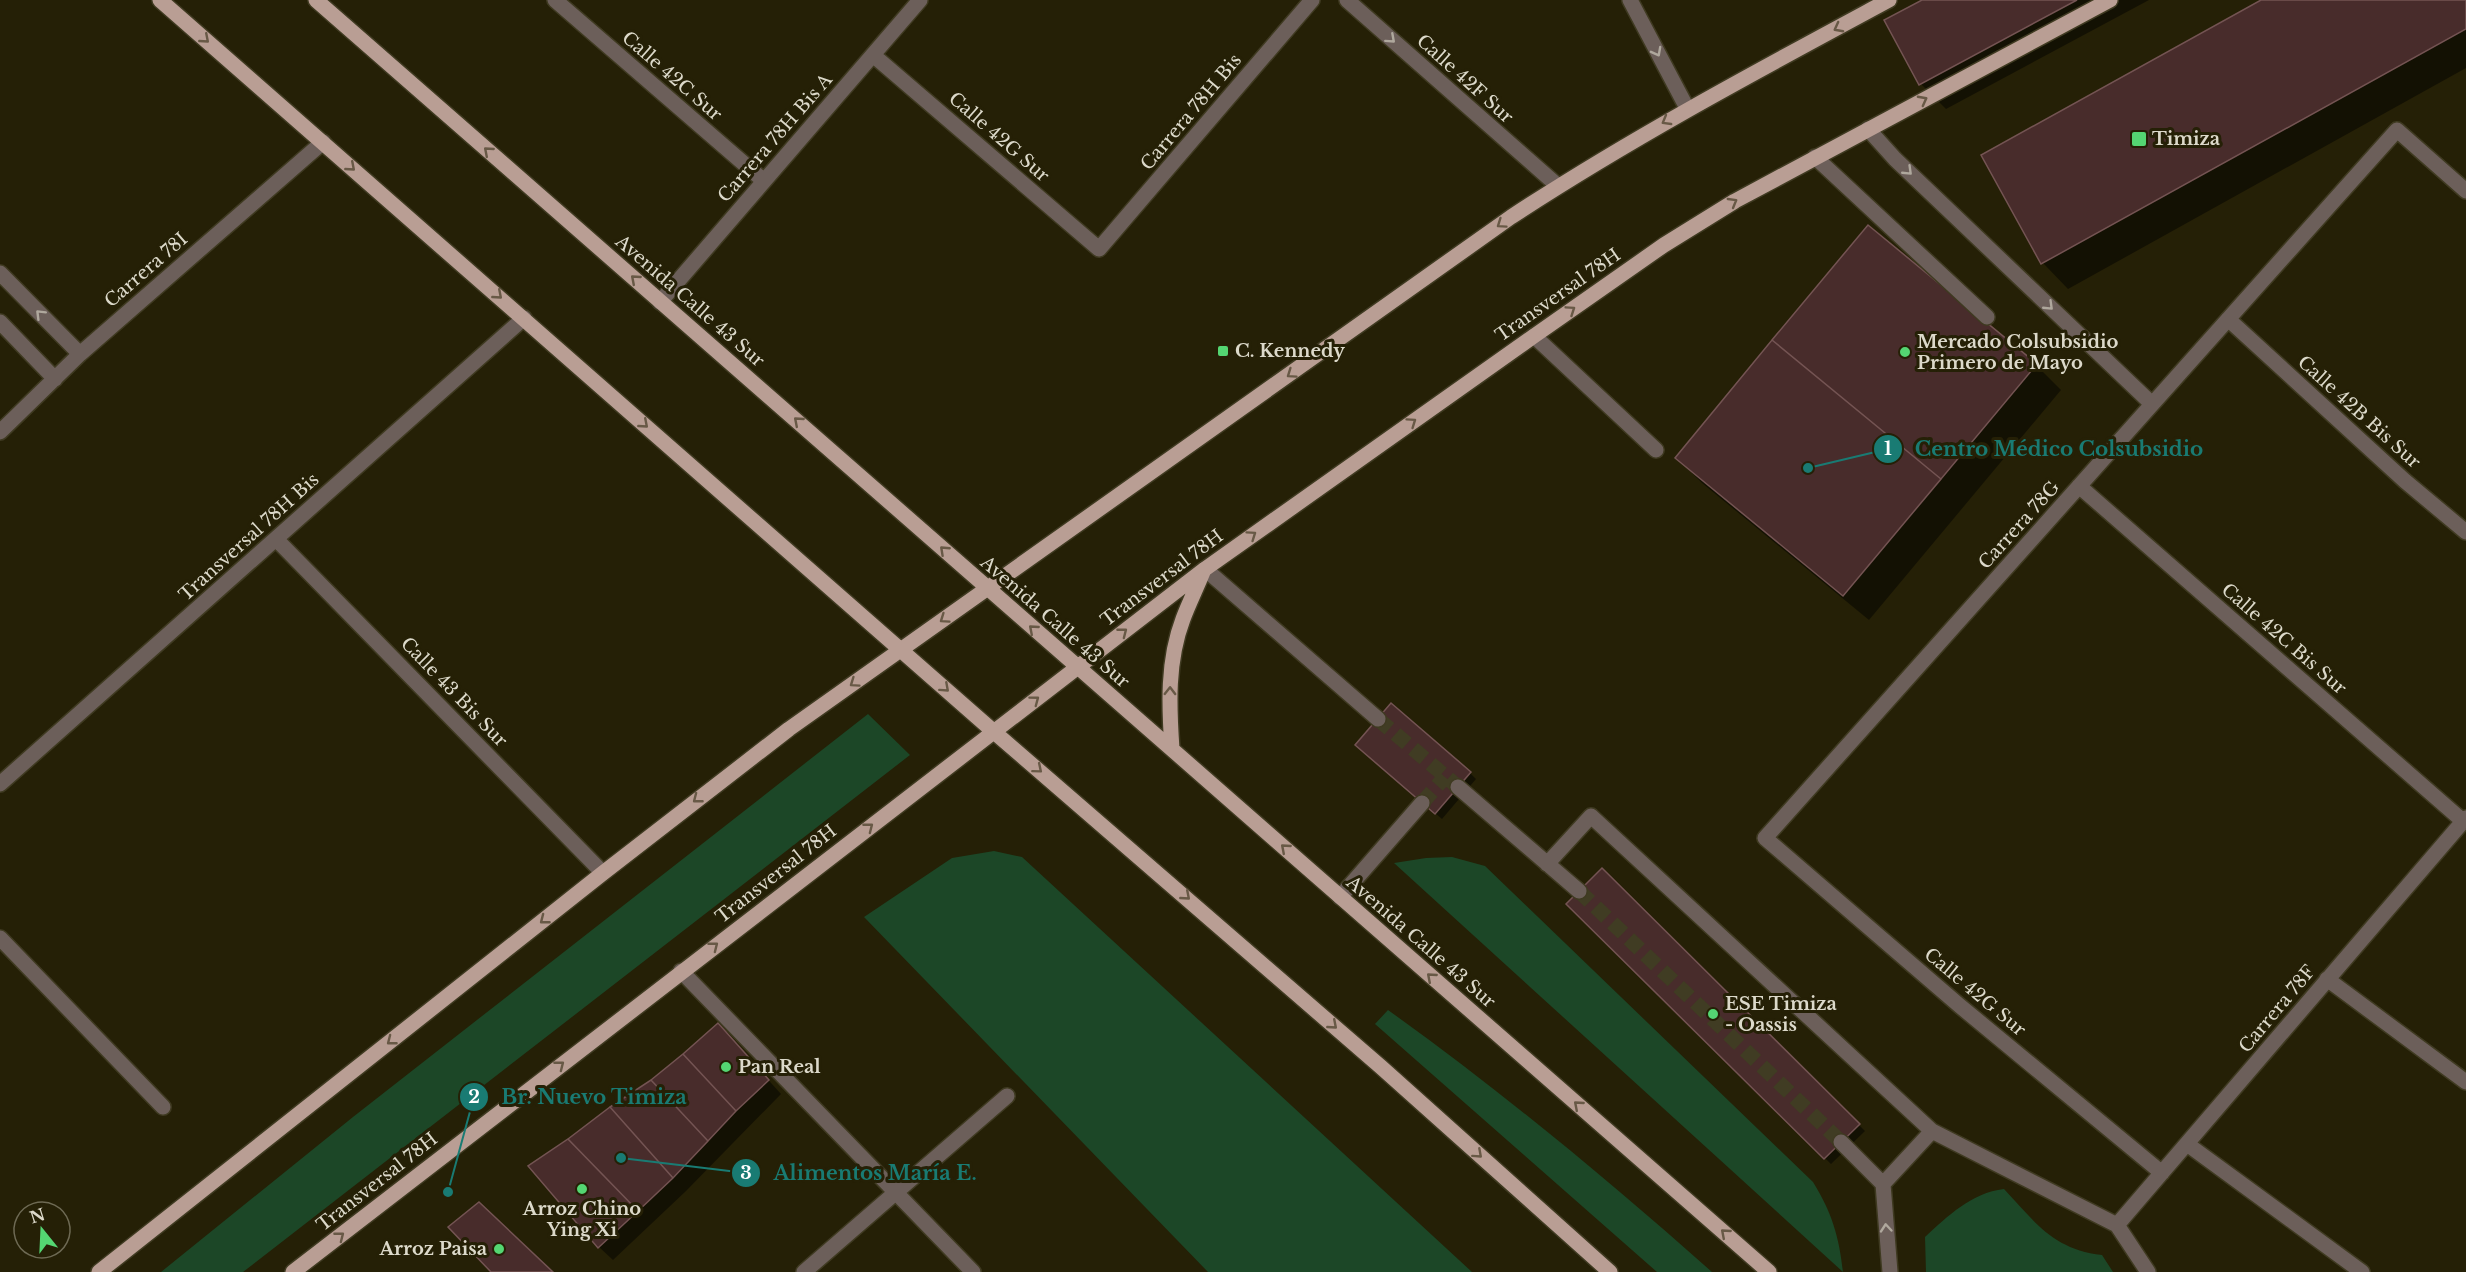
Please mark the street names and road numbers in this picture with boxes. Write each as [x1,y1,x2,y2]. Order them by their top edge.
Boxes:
street label: Calle 42C Sur [618,27,727,126]
street label: Calle 42F Sur [1412,30,1518,128]
street label: Carrera 78H Bis [1136,49,1246,175]
street label: Carrera 78H Bis A [713,68,838,207]
street label: Calle 42G Sur [944,87,1054,187]
street label: Carrera 78I [100,228,192,312]
street label: Avenida Calle 43 Sur [610,230,769,372]
street label: Transversal 78H [1491,244,1625,346]
street label: Calle 42B Bis Sur [2293,351,2425,473]
street label: Transversal 78H Bis [175,468,323,606]
street label: Carrera 78G [1974,476,2064,574]
street label: Transversal 78H [1097,525,1227,631]
street label: Avenida Calle 43 Sur [975,551,1134,693]
street label: Calle 42C Bis Sur [2217,579,2351,700]
street label: Calle 43 Bis Sur [396,633,512,752]
street label: Transversal 78H [711,820,841,928]
street label: Avenida Calle 43 Sur [1341,871,1500,1013]
street label: Calle 42G Sur [1920,943,2031,1041]
street label: Carrera 78F [2234,961,2320,1057]
street label: Transversal 78H [312,1128,442,1236]

